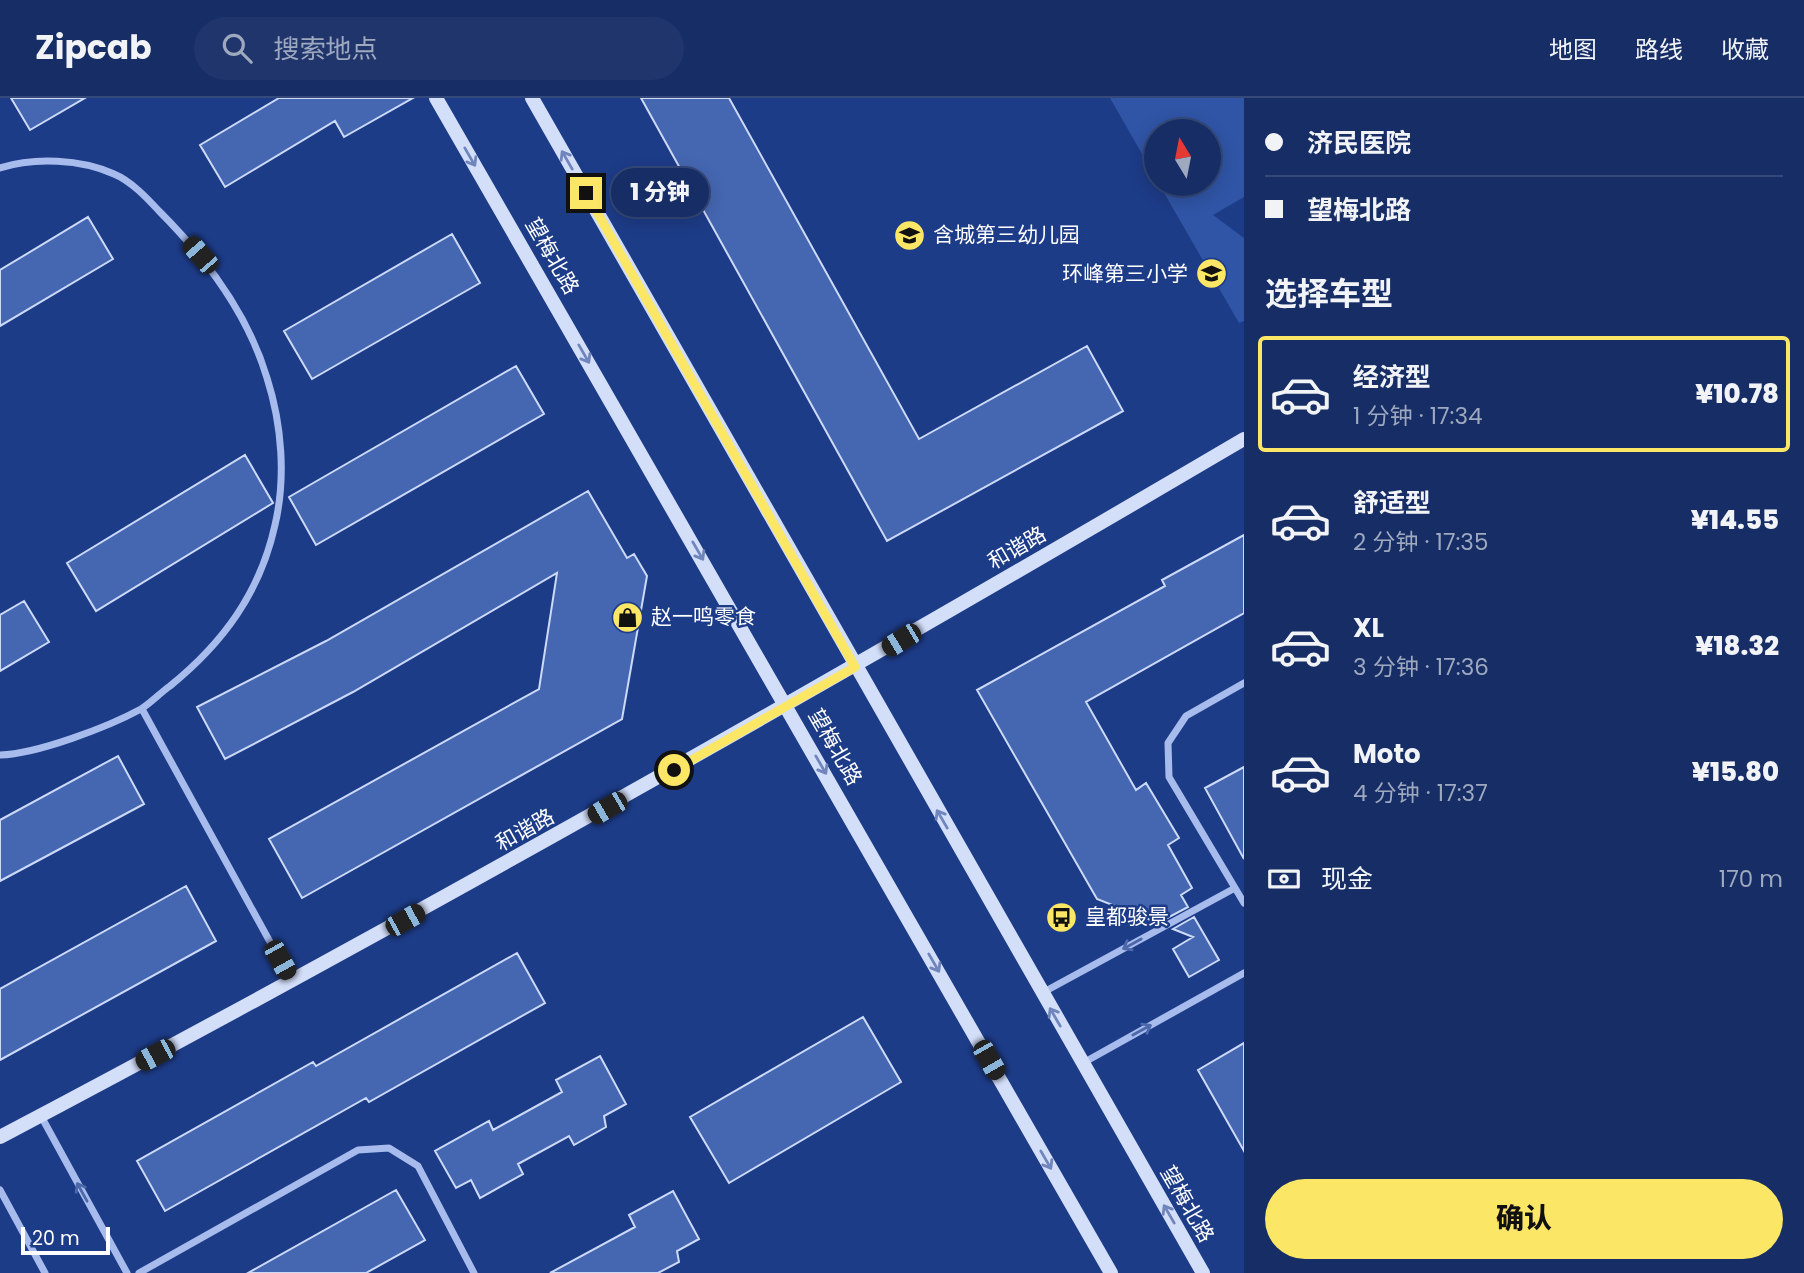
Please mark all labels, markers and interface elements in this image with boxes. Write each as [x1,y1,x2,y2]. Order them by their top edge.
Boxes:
search box [194,17,684,80]
text: Zipcab [35,24,152,71]
icon: search [218,29,256,67]
text: 搜索地点 [274,31,378,67]
text: 地图 [1549,33,1597,66]
text: 路线 [1635,33,1683,66]
text: 收藏 [1721,33,1769,66]
north arrow [1144,119,1222,196]
map controls [1144,119,1221,196]
text: 济民医院 [1307,125,1411,161]
one-way arrow [463,147,477,167]
one-way arrow [560,151,574,171]
callout: 1 分钟 [610,168,708,217]
text: 1 分钟 [630,176,690,208]
route end [570,177,602,209]
text: 望梅北路 [1307,192,1411,228]
street label: 望梅北路 [519,212,586,299]
school or university icon: 含城第三幼儿园 [893,218,927,252]
place label: 含城第三幼儿园 [933,220,1080,249]
car [179,232,222,278]
school or university icon: 环峰第三小学 [1194,257,1228,291]
place label: 环峰第三小学 [1062,259,1188,288]
text: 选择车型 [1265,271,1393,316]
one-way arrow [577,344,591,364]
text: 经济型 [1353,359,1431,395]
icon: car [1269,363,1332,426]
text: ¥10.78 [1695,376,1779,412]
text: 1 分钟 · 17:34 [1353,400,1483,432]
text: 舒适型 [1353,485,1431,521]
icon: car [1269,489,1332,552]
text: ¥14.55 [1691,502,1779,538]
street label: 和谐路 [982,519,1051,576]
text: 2 分钟 · 17:35 [1353,526,1488,558]
one-way arrow [691,541,705,561]
shop icon: 赵一鸣零食 [611,600,645,634]
place label: 赵一鸣零食 [651,602,756,631]
text: XL [1353,610,1384,646]
icon: car [1269,615,1332,678]
car [878,620,925,660]
text: ¥18.32 [1695,628,1779,664]
text: 3 分钟 · 17:36 [1353,651,1489,683]
street label: 望梅北路 [802,703,869,790]
text: Moto [1353,736,1421,772]
icon: car [1269,741,1332,804]
route start [658,754,690,786]
text: ¥15.80 [1692,754,1779,790]
one-way arrow [814,755,828,775]
text: 4 分钟 · 17:37 [1353,777,1488,809]
car [584,788,631,828]
street label: 和谐路 [490,802,559,858]
one-way arrow [935,810,949,830]
icon: cash [1265,860,1303,898]
text: 现金 [1321,861,1373,897]
text: 170 m [1719,863,1783,895]
bus stop icon: 皇都骏景 [1045,900,1079,934]
car [382,901,429,939]
place label: 皇都骏景 [1085,902,1169,931]
car [261,937,300,983]
one-way arrow [1122,938,1143,951]
one-way arrow [927,952,941,972]
one-way arrow [1048,1007,1062,1027]
one-way arrow [1131,1023,1152,1036]
car [132,1036,179,1074]
car [970,1037,1009,1083]
one-way arrow [1040,1150,1054,1170]
street label: 望梅北路 [1154,1160,1221,1247]
button: 确认 [1265,1179,1783,1259]
one-way arrow [75,1182,89,1202]
one-way arrow [1162,1204,1176,1224]
scale bar [21,1224,110,1256]
text: 20 m [32,1225,80,1252]

